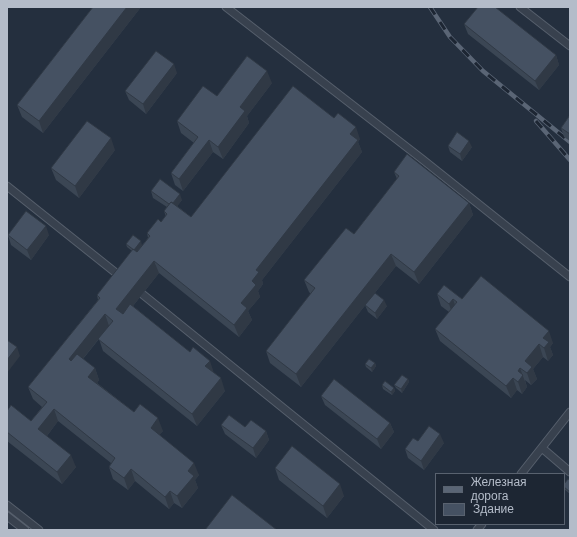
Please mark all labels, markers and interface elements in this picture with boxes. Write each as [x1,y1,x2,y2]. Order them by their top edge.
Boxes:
legend [435,473,565,525]
text: Железная дорога [471,475,527,503]
text: Здание [473,502,514,516]

